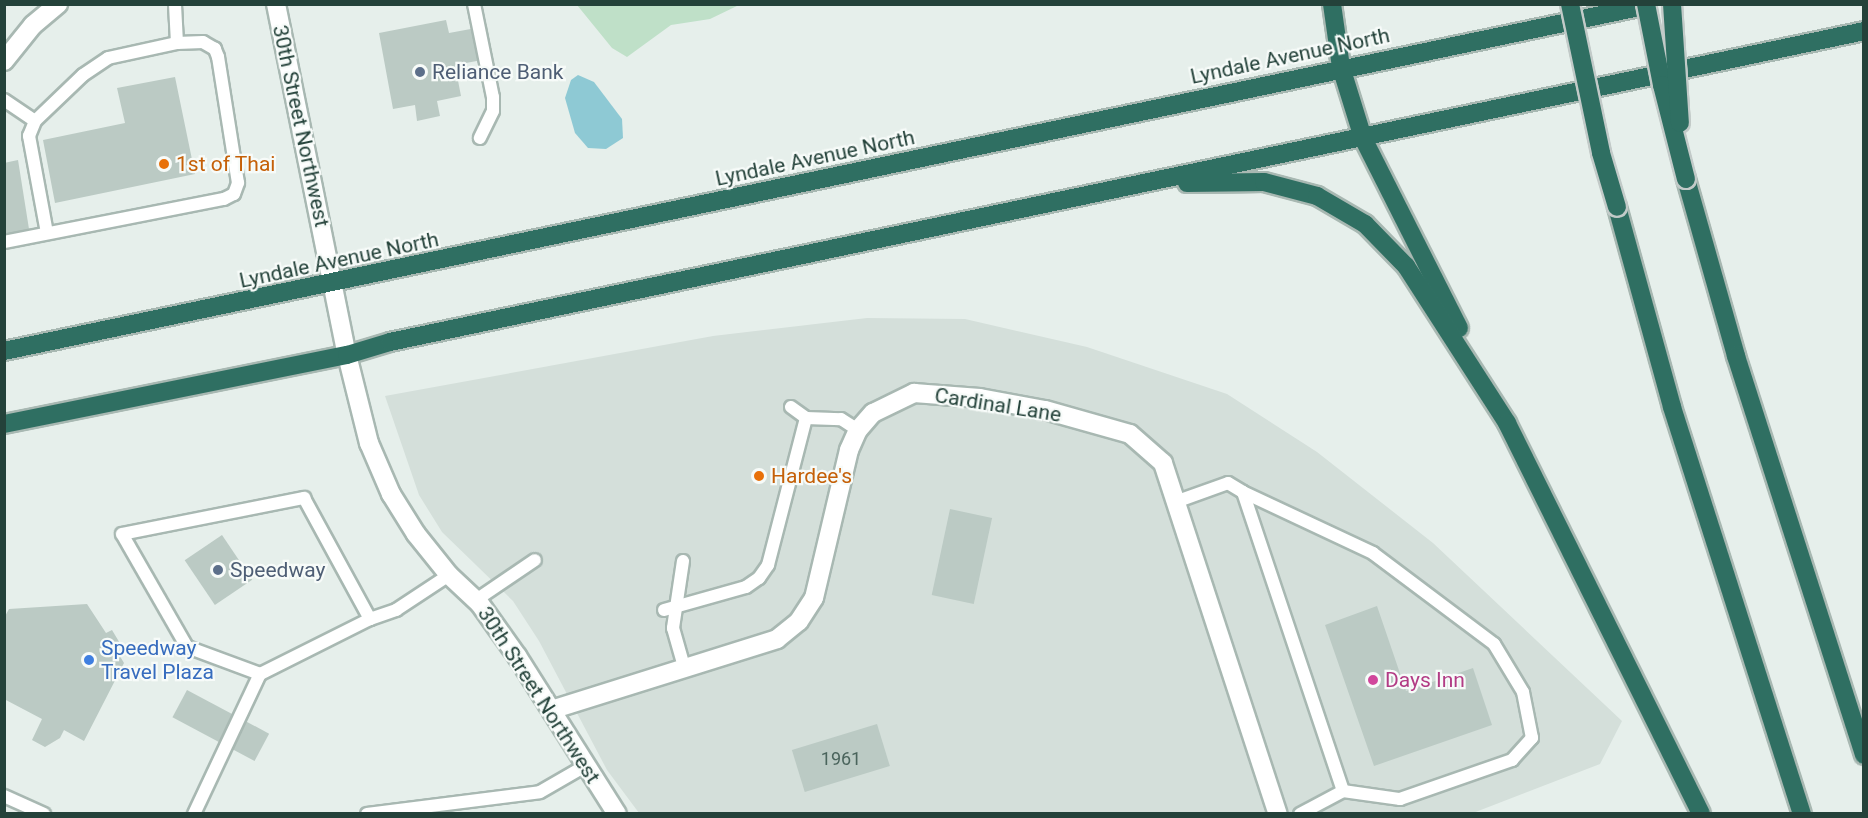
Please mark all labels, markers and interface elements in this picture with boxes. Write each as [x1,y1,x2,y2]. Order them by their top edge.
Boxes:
street label: 30th Street Northwest [267,23,335,229]
street label: Lyndale Avenue North [1188,23,1392,89]
place label: Reliance Bank [432,59,563,85]
marker: Reliance Bank [413,65,427,79]
street label: Lyndale Avenue North [713,125,917,191]
place label: 1st of Thai [176,151,276,177]
marker: 1st of Thai [157,157,171,171]
street label: Lyndale Avenue North [237,227,441,293]
street label: Cardinal Lane [933,383,1063,427]
place label: Hardee's [771,463,852,489]
marker: Hardee's [752,469,766,483]
place label: Speedway [230,557,325,583]
marker: Speedway [211,563,225,577]
street label: 30th Street Northwest [472,602,606,788]
place label: Speedway Travel Plaza [101,635,214,685]
marker: Speedway Travel Plaza [82,653,96,667]
place label: Days Inn [1385,667,1465,693]
marker: Days Inn [1366,673,1380,687]
house number: 1961 [821,748,861,770]

